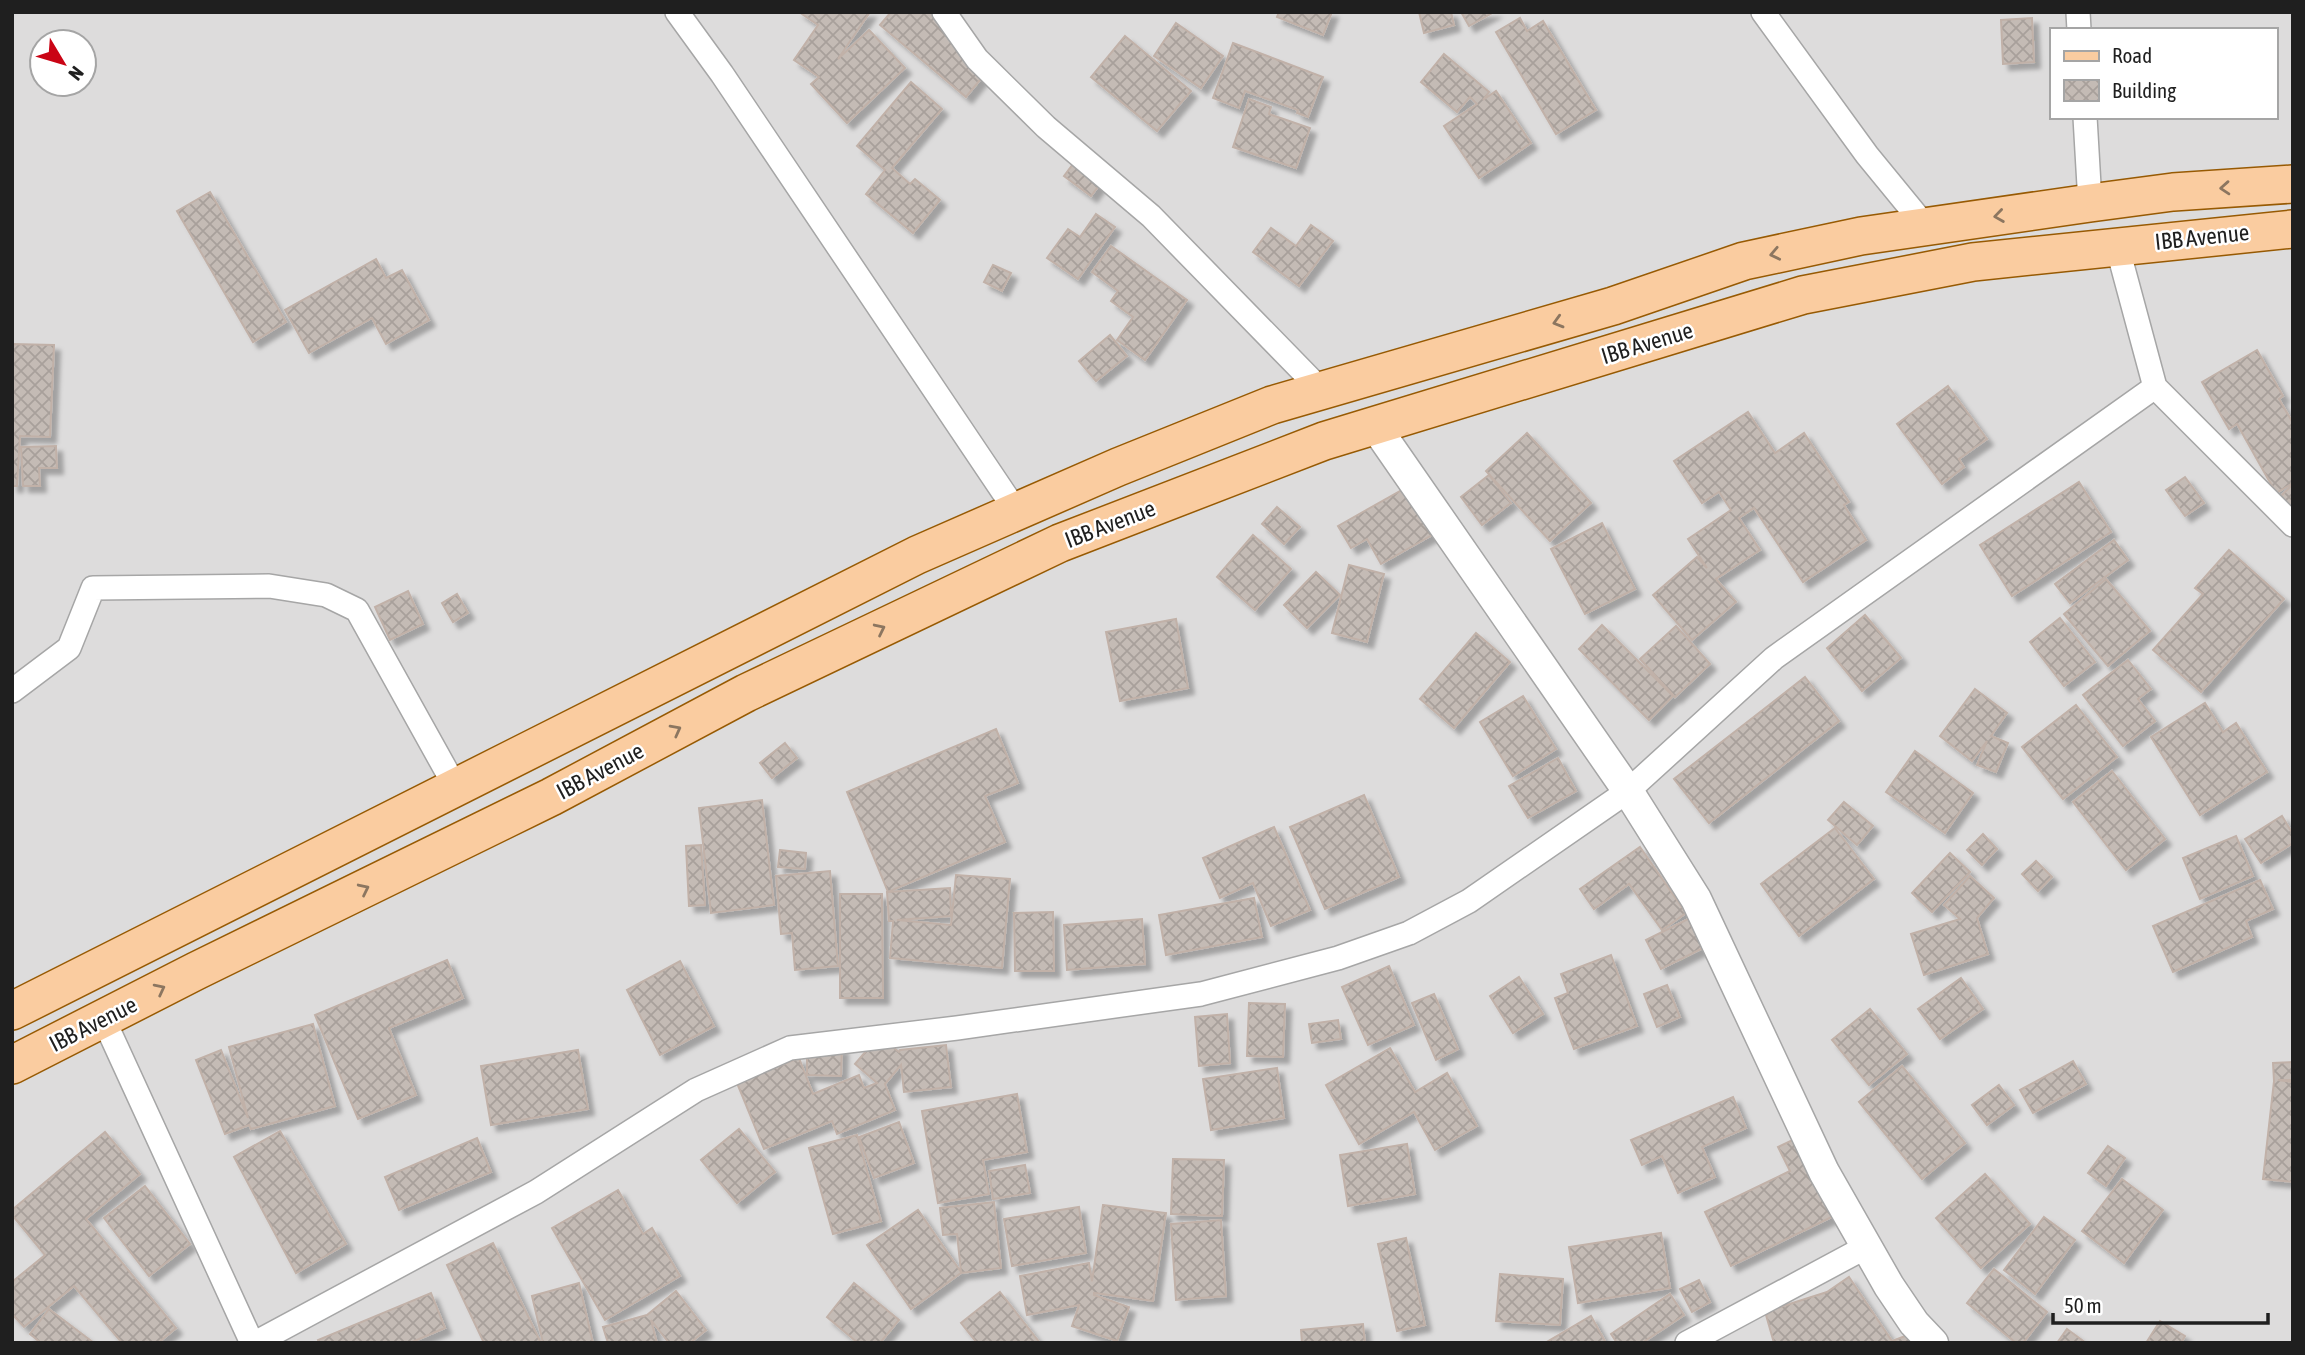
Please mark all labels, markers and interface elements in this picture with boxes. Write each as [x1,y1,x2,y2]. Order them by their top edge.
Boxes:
north arrow [28,28,98,98]
legend [2050,28,2277,119]
text: Road [2112,43,2152,67]
text: N [64,62,89,85]
text: Building [2112,78,2176,102]
one-way arrow [2219,180,2230,195]
one-way arrow [1993,208,2005,223]
street label: IBB Avenue [2154,219,2250,255]
one-way arrow [1769,246,1781,261]
one-way arrow [1552,313,1564,328]
street label: IBB Avenue [1598,317,1696,369]
street label: IBB Avenue [1061,495,1159,553]
one-way arrow [873,624,885,638]
one-way arrow [669,725,681,739]
street label: IBB Avenue [552,737,648,805]
one-way arrow [357,883,369,897]
one-way arrow [153,984,165,998]
street label: IBB Avenue [45,991,141,1057]
scale bar [2053,1282,2268,1326]
text: 50 m [2064,1293,2102,1317]

